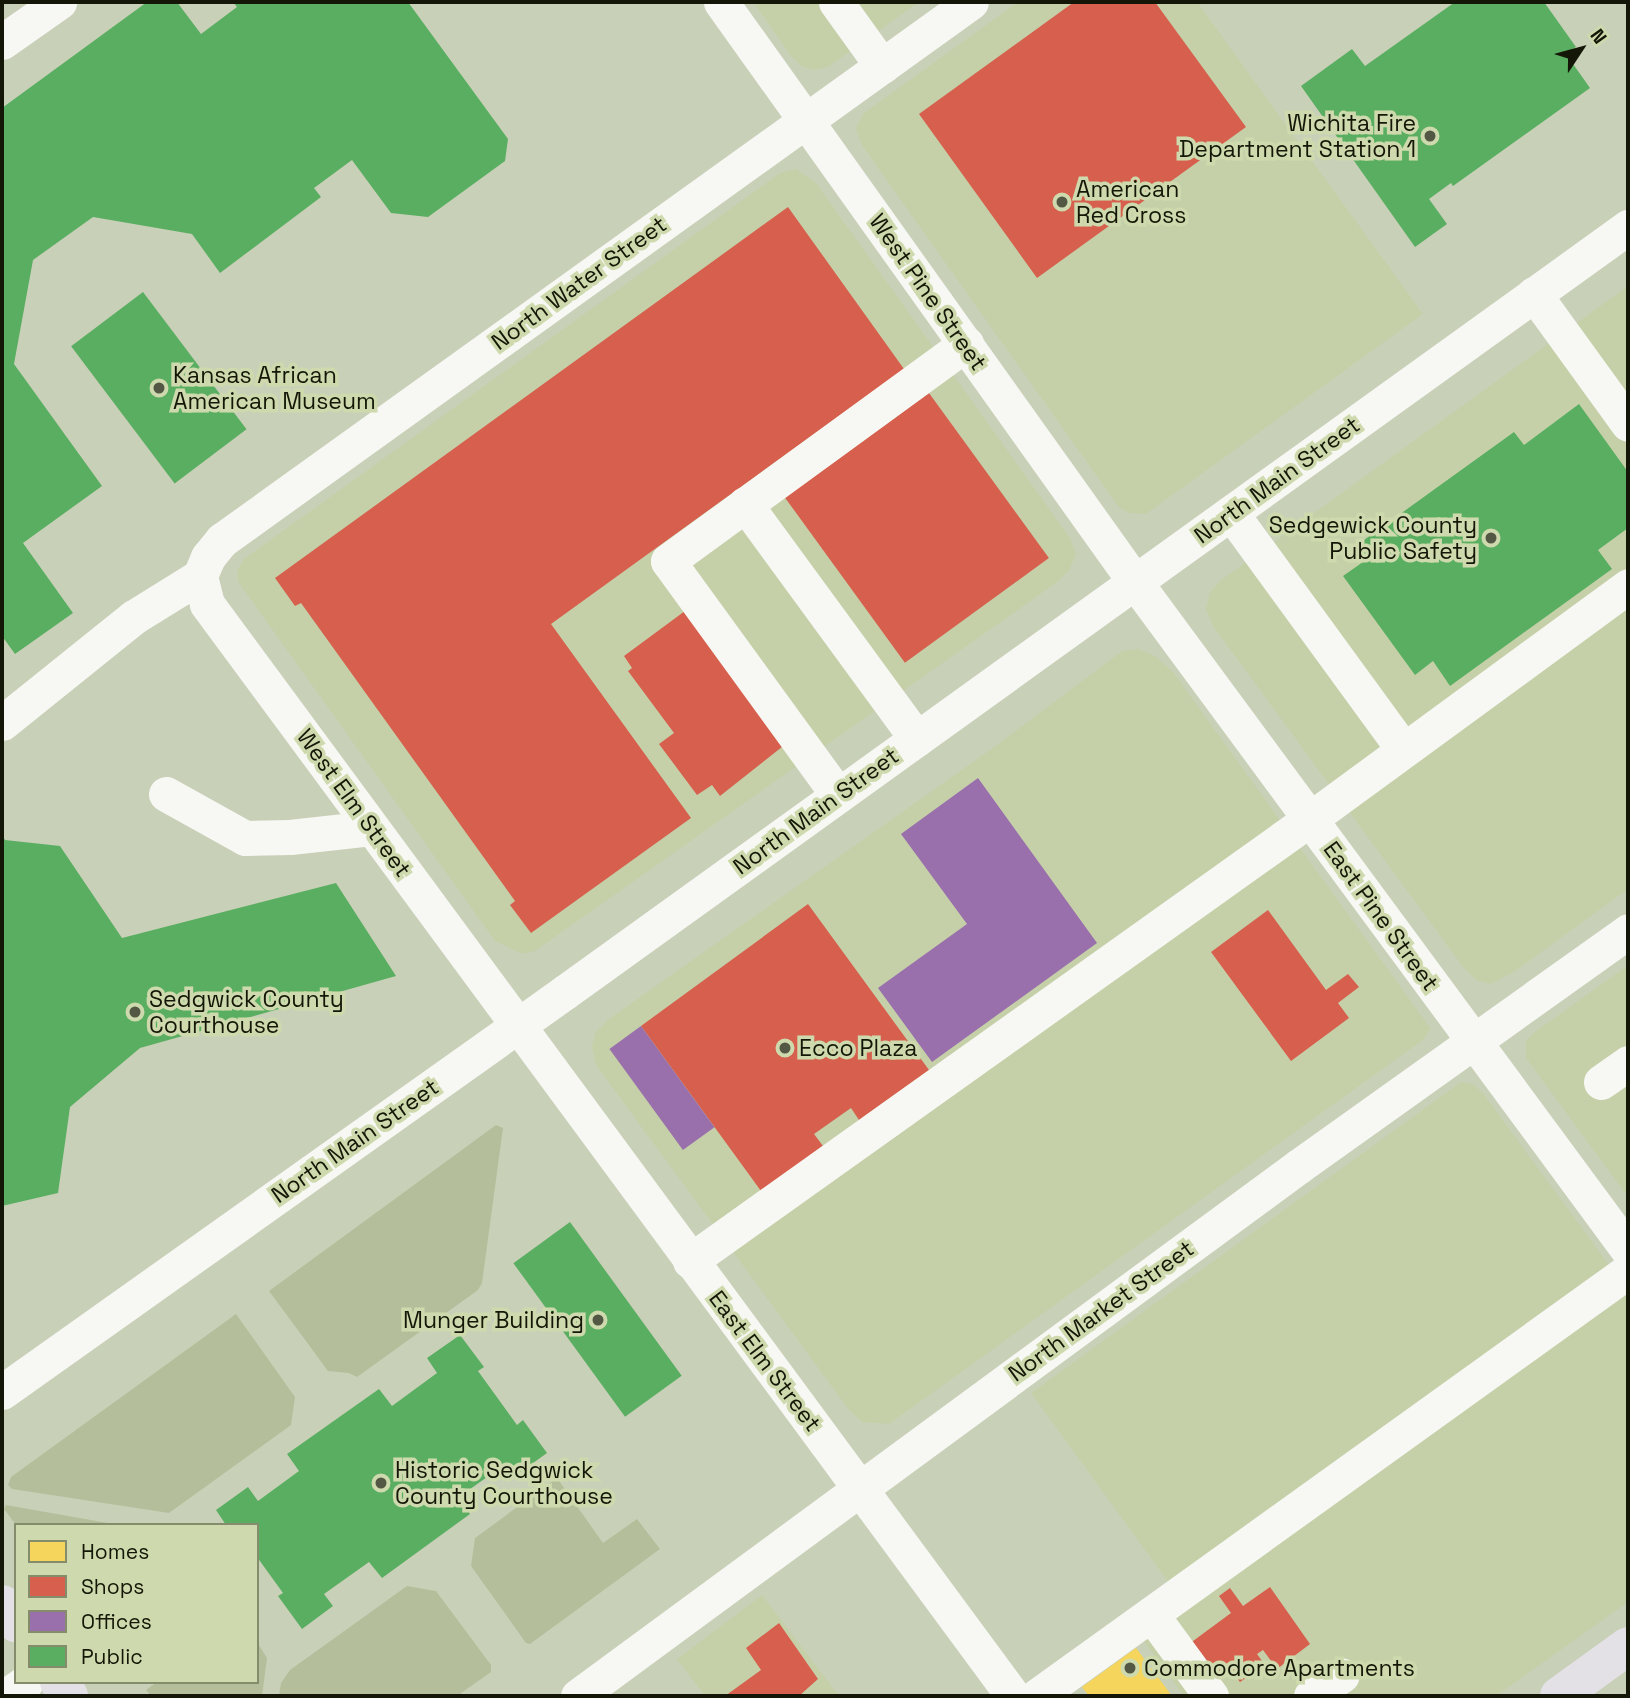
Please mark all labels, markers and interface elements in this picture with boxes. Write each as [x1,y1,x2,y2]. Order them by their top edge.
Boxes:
north arrow [1546,14,1616,84]
text: N [1585,24,1612,49]
place label: Wichita Fire Department Station 1 [1179,109,1416,163]
marker: Wichita Fire Department Station 1 [1422,128,1438,144]
place label: American Red Cross [1076,175,1186,229]
marker: American Red Cross [1054,194,1070,210]
street label: West Pine Street [864,208,992,376]
street label: North Water Street [486,210,672,356]
place label: Kansas African American Museum [173,361,376,415]
marker: Kansas African American Museum [151,380,167,396]
street label: North Main Street [1189,411,1365,549]
place label: Sedgewick County Public Safety [1269,511,1477,565]
marker: Sedgewick County Public Safety [1483,530,1499,546]
street label: West Elm Street [291,724,417,882]
street label: North Main Street [728,742,904,880]
street label: East Pine Street [1318,836,1444,996]
place label: Sedgwick County Courthouse [149,985,344,1039]
marker: Sedgwick County Courthouse [127,1004,143,1020]
place label: Ecco Plaza [799,1034,917,1062]
marker: Ecco Plaza [777,1040,793,1056]
street label: North Main Street [266,1073,444,1209]
street label: North Market Street [1003,1235,1199,1387]
street label: East Elm Street [703,1285,827,1437]
place label: Munger Building [403,1306,584,1334]
marker: Munger Building [590,1312,606,1328]
place label: Historic Sedgwick County Courthouse [395,1456,613,1510]
marker: Historic Sedgwick County Courthouse [373,1475,389,1491]
legend [14,1523,259,1684]
text: Homes [81,1538,149,1565]
text: Shops [81,1573,144,1600]
text: Offices [81,1608,152,1635]
text: Public [81,1643,143,1670]
place label: Commodore Apartments [1144,1654,1415,1682]
marker: Commodore Apartments [1122,1660,1138,1676]

